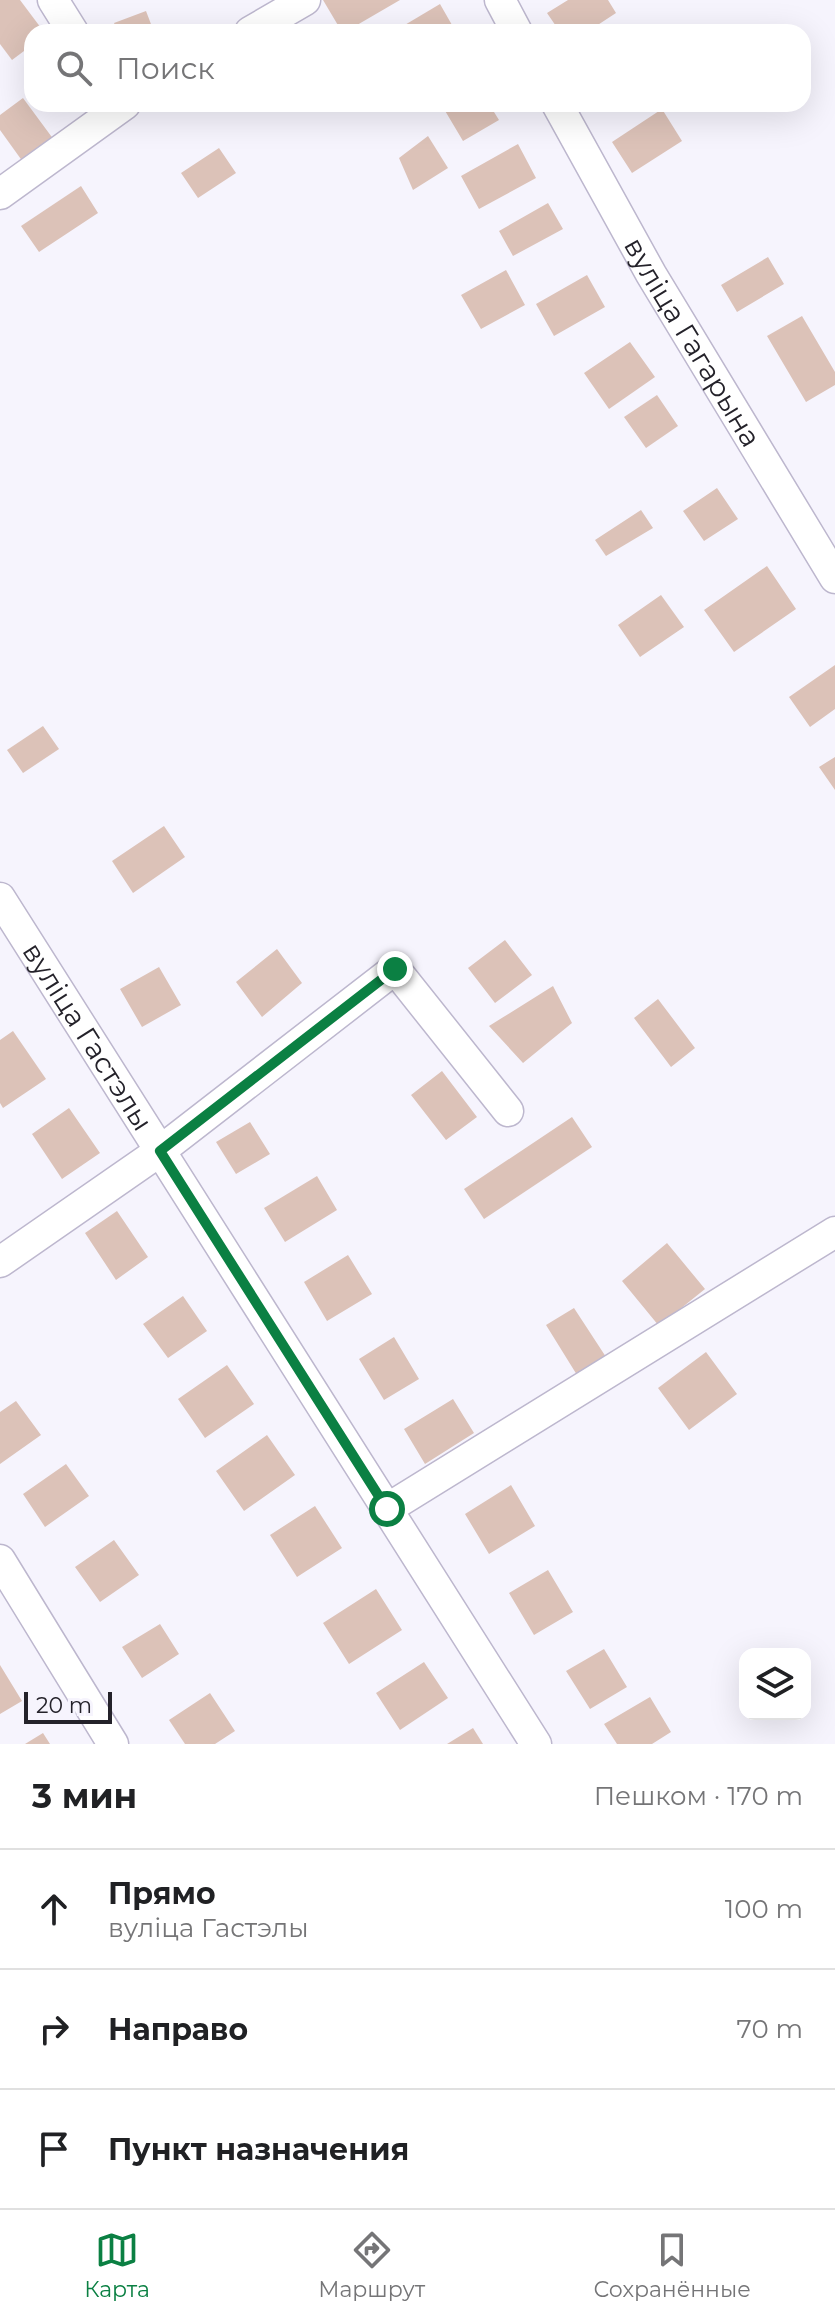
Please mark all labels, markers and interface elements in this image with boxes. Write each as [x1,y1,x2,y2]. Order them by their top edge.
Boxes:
search box [24,24,811,112]
icon: search [52,46,96,90]
text: Поиск [116,50,215,87]
street label: вуліца Гагарына [617,231,768,453]
street label: вуліца Гастэлы [16,936,160,1137]
route end [377,951,413,987]
route start [369,1491,405,1527]
map controls [739,1648,811,1720]
button: layers [739,1648,811,1720]
scale bar [24,1688,112,1724]
text: 20 m [36,1692,92,1719]
text: 3 мин [32,1775,137,1817]
text: Пешком · 170 m [594,1780,803,1812]
text: Прямо [108,1875,216,1912]
icon: ahead [32,1887,76,1931]
text: 100 m [725,1893,803,1925]
text: вуліца Гастэлы [108,1912,309,1944]
icon: right [32,2007,76,2051]
text: Направо [108,2011,248,2048]
text: 70 m [737,2013,803,2045]
icon: arrive [32,2127,76,2171]
text: Пункт назначения [108,2131,409,2168]
tab: Карта [84,2228,150,2303]
tab: Маршрут [318,2228,425,2303]
tab: Сохранённые [594,2228,751,2303]

